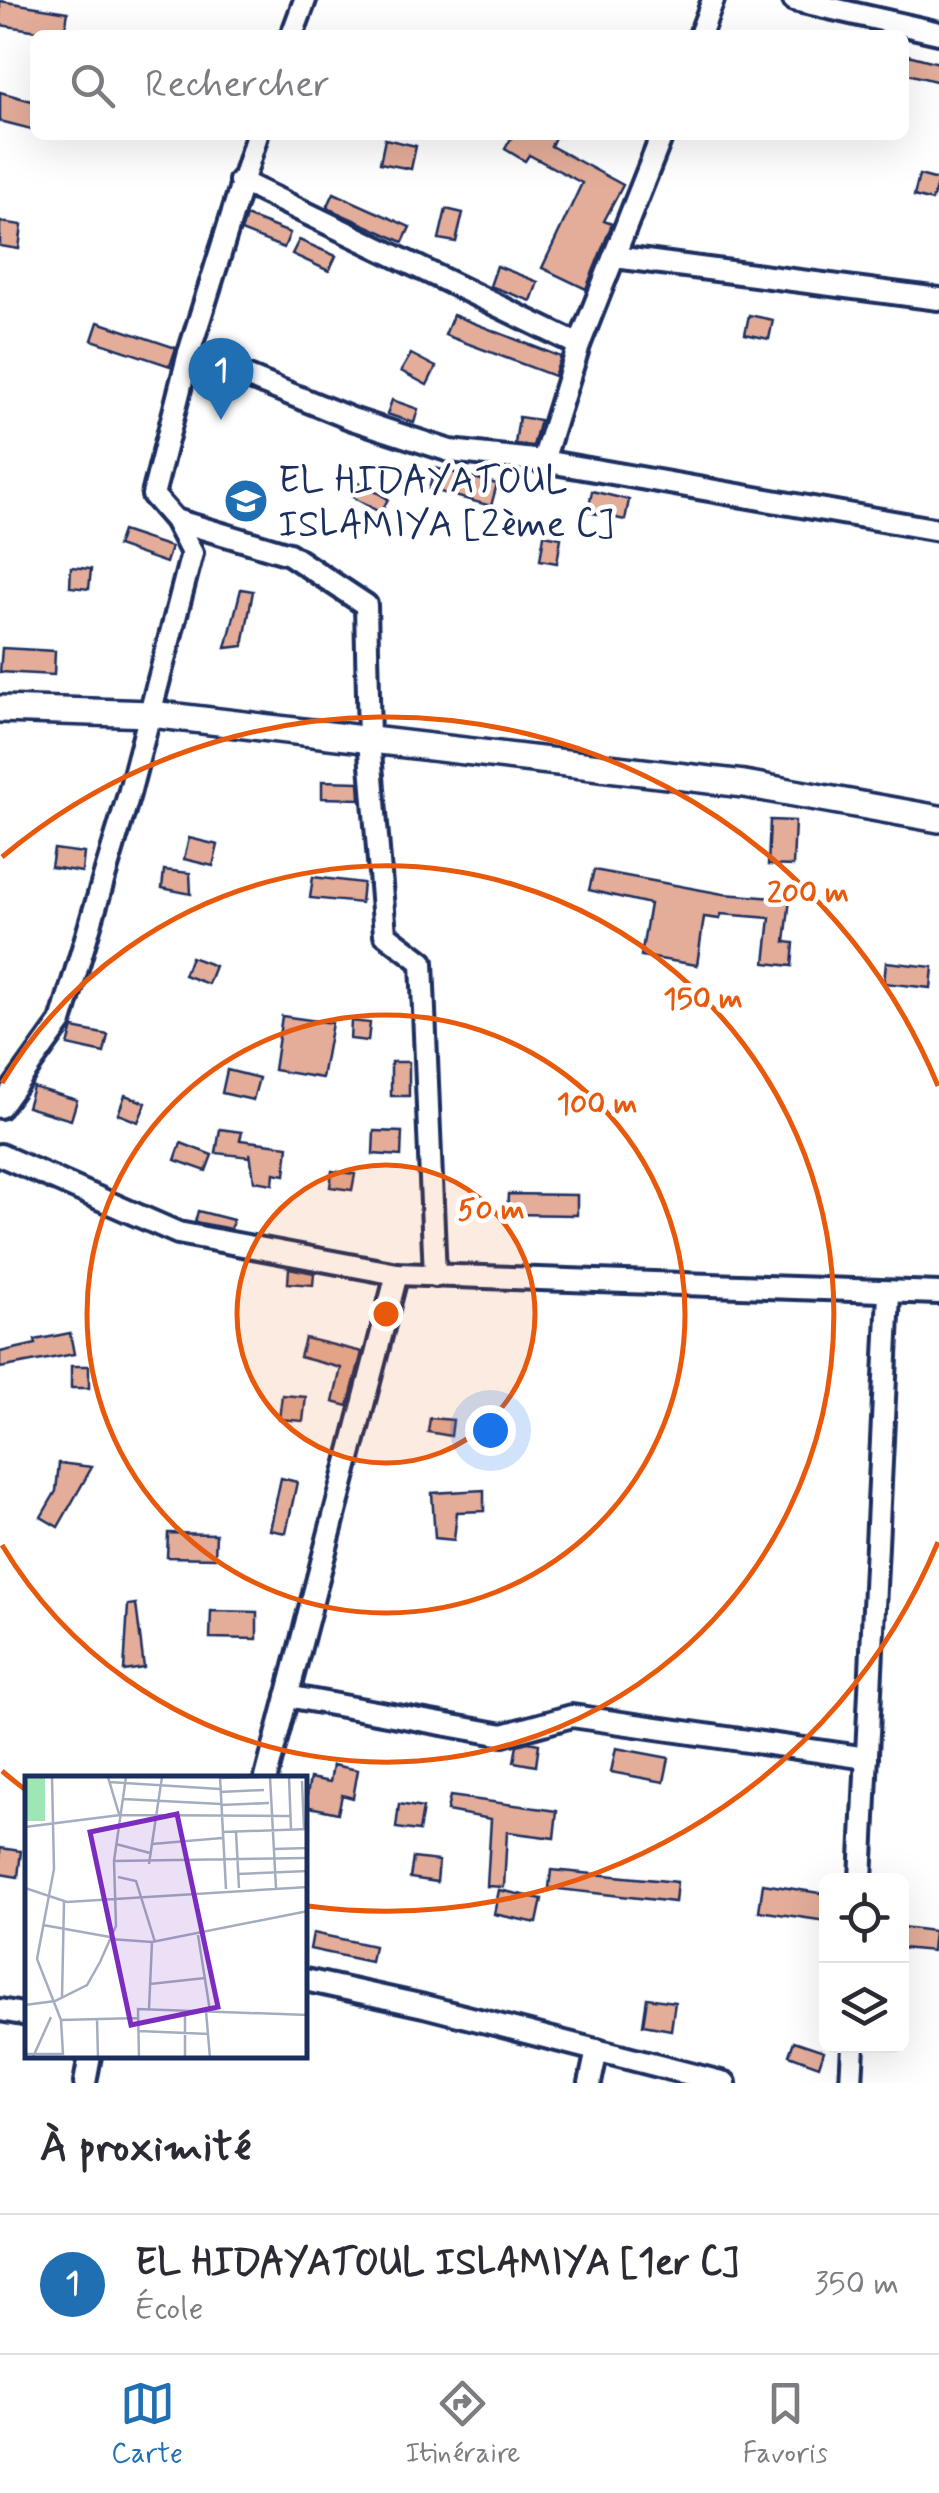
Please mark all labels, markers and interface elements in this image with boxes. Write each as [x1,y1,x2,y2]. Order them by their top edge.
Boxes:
search box [30,30,909,140]
icon: search [65,58,120,113]
text: Rechercher [145,61,330,110]
pin: 1 [188,338,254,420]
place label: EL HIDAYATOUL ISLAMIYA [2ème C] [278,457,614,550]
school or university icon: EL HIDAYATOUL ISLAMIYA [2ème C] [223,478,269,524]
text: 200 m [767,874,849,913]
text: 150 m [663,980,743,1019]
text: 100 m [557,1085,637,1124]
text: 50 m [457,1191,525,1230]
centre of rings [368,1296,404,1332]
your location [465,1405,516,1456]
inset map [25,1776,308,2058]
map controls [819,1873,909,2053]
button: locate [819,1873,909,1963]
button: layers [819,1963,909,2053]
text: À proximité [40,2121,251,2176]
text: EL HIDAYATOUL ISLAMIYA [1er C] [135,2239,738,2288]
text: 1 [65,2263,80,2305]
text: 350 m [814,2263,899,2305]
text: École [135,2288,203,2330]
tab: Carte [111,2376,183,2473]
tab: Itinéraire [405,2376,520,2473]
tab: Favoris [743,2376,828,2473]

